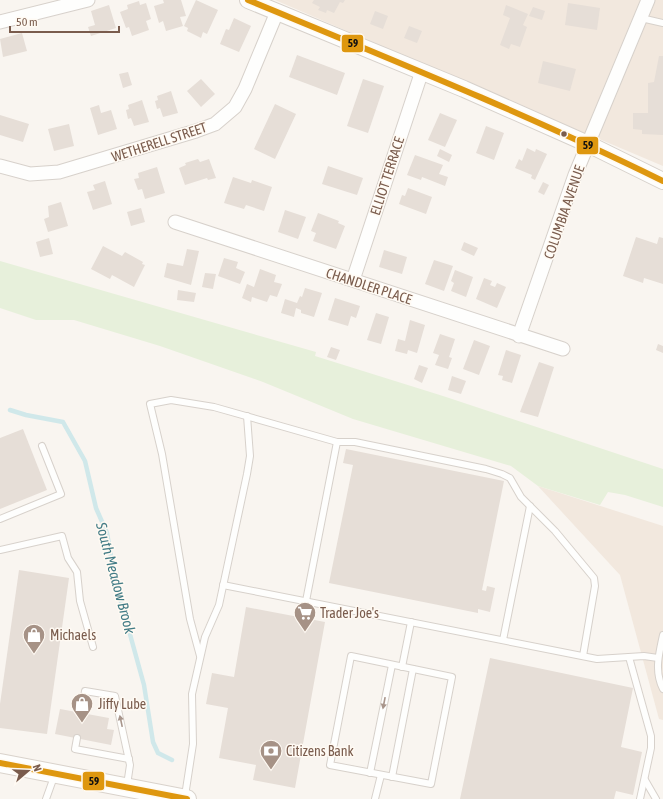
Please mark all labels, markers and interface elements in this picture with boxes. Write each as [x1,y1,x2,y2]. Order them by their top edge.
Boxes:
scale bar [10,8,119,34]
text: 50 m [16,15,38,29]
line badge: 59 [341,34,364,53]
text: 59 [348,37,358,49]
street label: WETHERELL STREET [109,119,209,165]
unlabelled marker [559,129,569,139]
street label: ELLIOT TERRACE [367,135,407,217]
line badge: 59 [576,136,599,155]
text: 59 [583,139,593,151]
street label: COLUMBIA AVENUE [540,163,588,261]
street label: CHANDLER PLACE [324,265,414,307]
water label: South Meadow Brook [93,519,139,636]
supermarket icon: Trader Joe's [292,600,318,633]
place label: Trader Joe's [320,605,379,621]
shop icon: Michaels [21,622,47,655]
place label: Michaels [50,627,96,643]
shop icon: Jiffy Lube [69,691,95,724]
place label: Jiffy Lube [98,696,146,712]
one-way arrow [381,697,387,709]
one-way arrow [117,715,123,727]
bank icon: Citizens Bank [258,738,284,771]
place label: Citizens Bank [286,743,354,759]
north arrow [8,751,48,791]
text: N [31,763,44,773]
line badge: 59 [82,771,105,791]
text: 59 [89,775,99,787]

